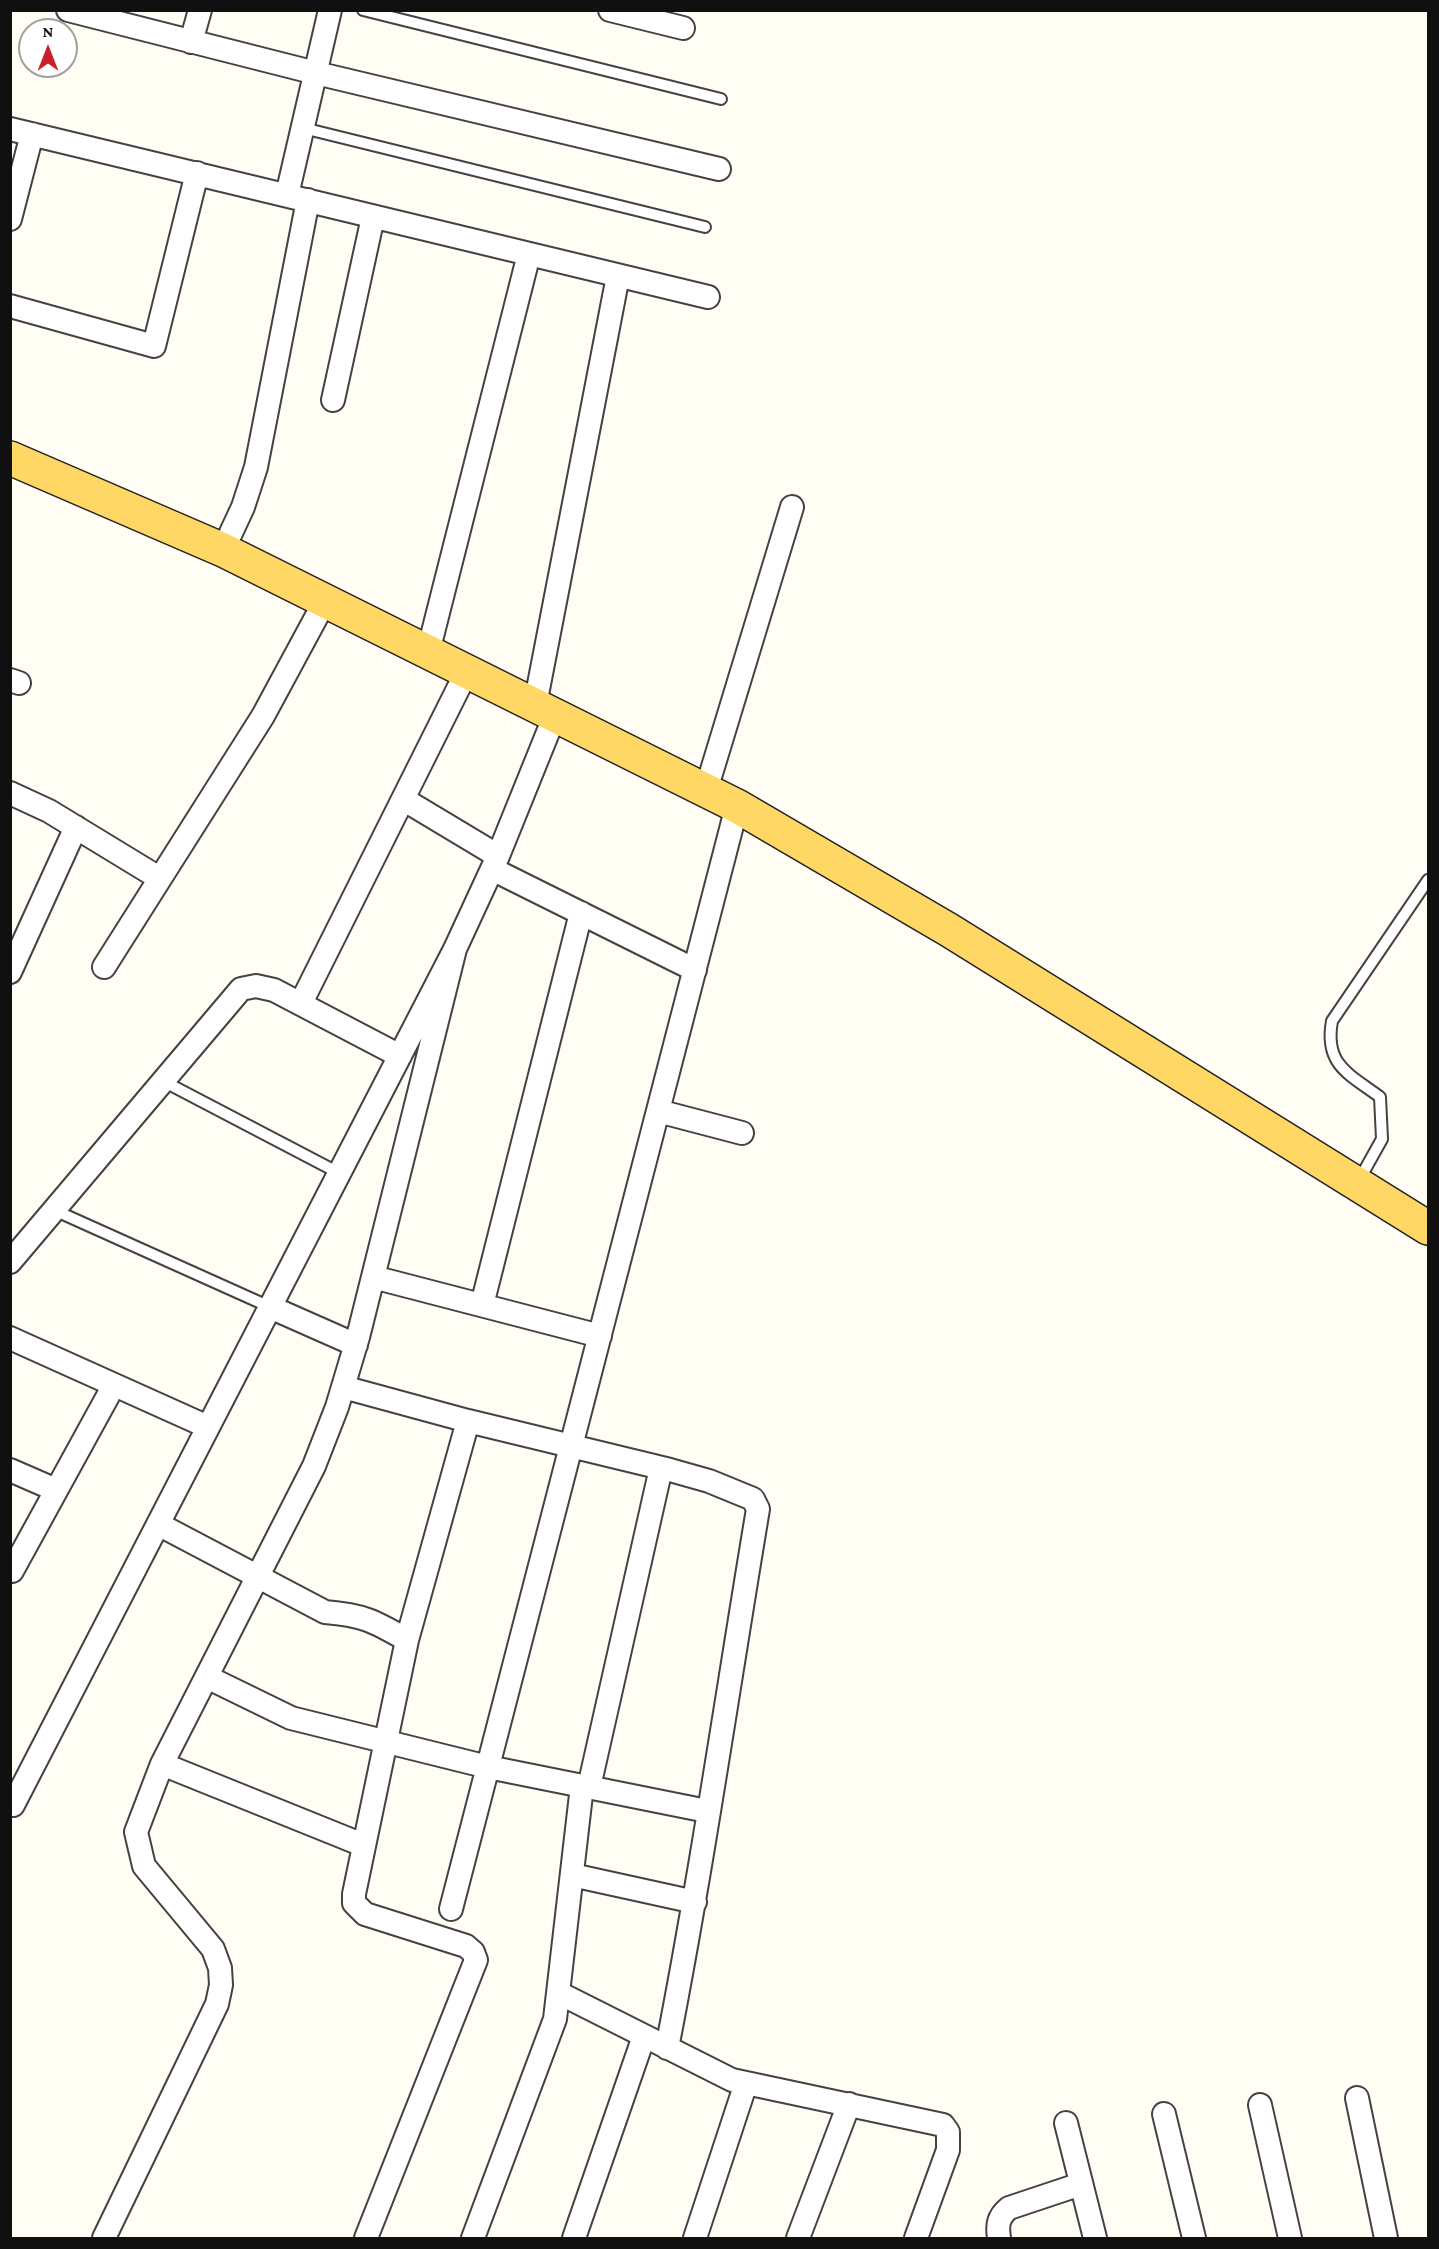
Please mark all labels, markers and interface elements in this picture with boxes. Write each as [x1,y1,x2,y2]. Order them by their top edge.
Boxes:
north arrow [18,18,78,78]
text: N [43,23,53,40]

